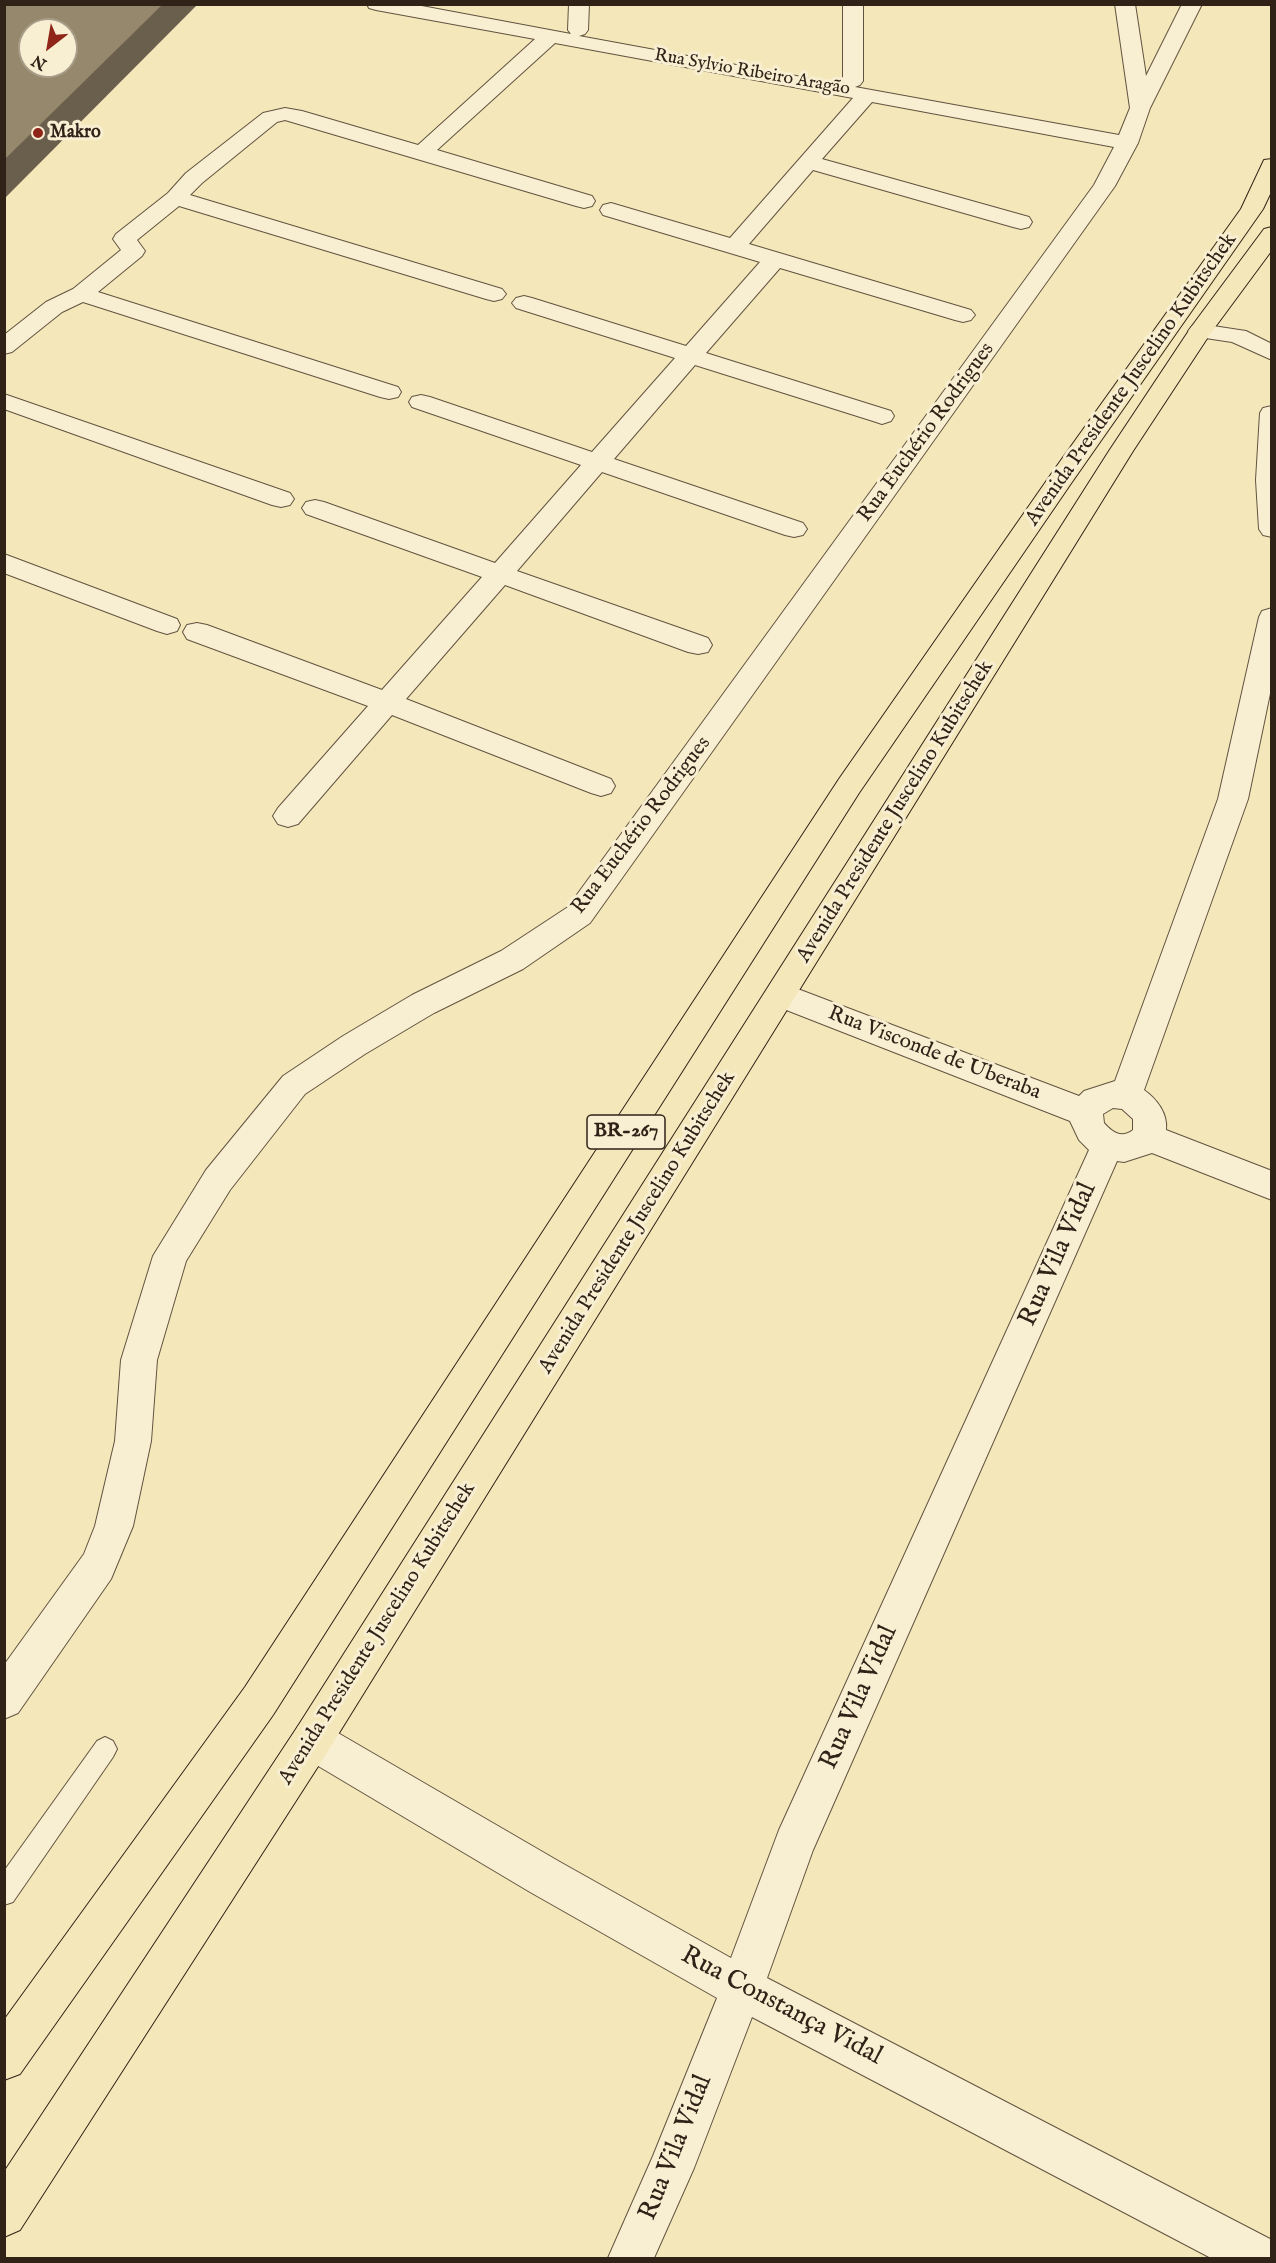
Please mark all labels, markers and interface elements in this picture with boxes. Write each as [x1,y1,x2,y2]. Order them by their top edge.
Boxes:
north arrow [18,18,78,78]
street label: Rua Sylvio Ribeiro Aragão [652,45,852,101]
text: N [29,50,51,74]
place label: Makro [50,122,101,144]
marker: Makro [31,126,45,140]
street label: Avenida Presidente Juscelino Kubitschek [1021,229,1243,531]
street label: Rua Euchério Rodrigues [853,338,1001,528]
street label: Avenida Presidente Juscelino Kubitschek [792,656,1000,968]
street label: Rua Euchério Rodrigues [567,732,717,920]
street label: Rua Visconde de Uberaba [824,1002,1044,1106]
street label: Avenida Presidente Juscelino Kubitschek [534,1067,742,1379]
road number: BR-267 [587,1115,665,1149]
street label: Rua Vila Vidal [1013,1178,1105,1332]
street label: Avenida Presidente Juscelino Kubitschek [274,1478,482,1790]
street label: Rua Vila Vidal [814,1621,906,1775]
street label: Rua Constança Vidal [675,1941,887,2073]
street label: Rua Vila Vidal [634,2071,720,2225]

